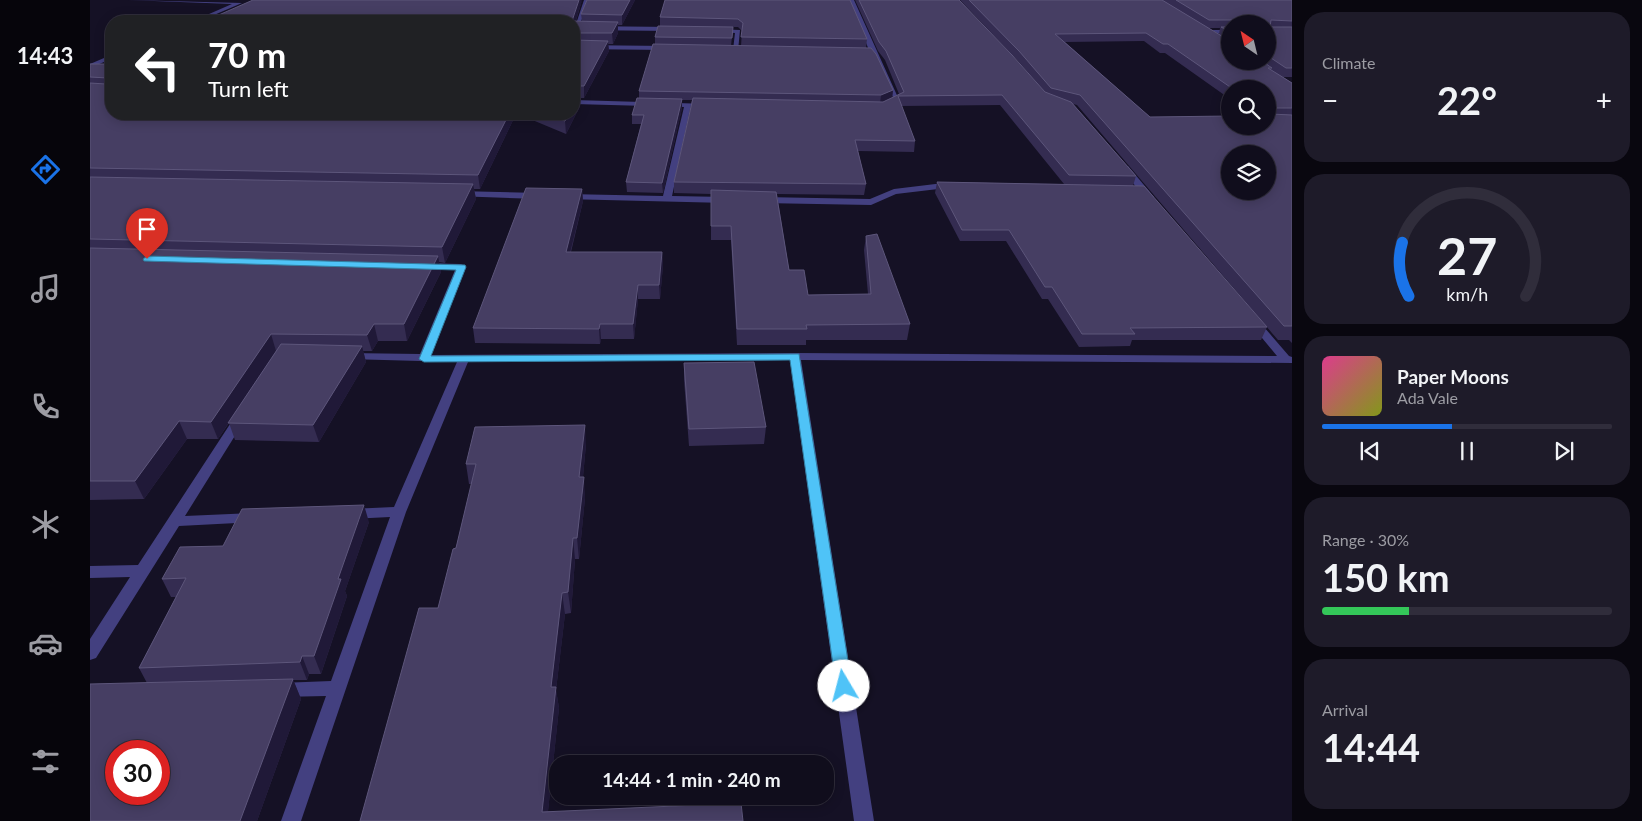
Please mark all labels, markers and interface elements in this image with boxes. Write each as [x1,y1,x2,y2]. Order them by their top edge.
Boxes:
north arrow [1221,15,1276,70]
map controls [1221,15,1276,200]
text: 70 m [208,33,286,75]
icon: left [125,35,190,100]
text: 14:43 [17,42,73,69]
text: Climate [1322,53,1375,72]
text: Turn left [208,75,289,102]
text: 22° [1437,77,1497,123]
button: search [1221,80,1276,135]
text: − [1322,83,1338,117]
text: + [1596,83,1612,117]
button: layers [1221,145,1276,200]
icon: directions [28,152,63,187]
pin [126,208,168,259]
icon: arrive [133,215,161,243]
text: 27 [1437,224,1497,286]
icon: music [28,271,63,306]
text: km/h [1446,283,1488,305]
text: Paper Moons [1397,365,1509,388]
text: Ada Vale [1397,388,1458,407]
icon: phone [28,389,63,424]
icon: previous [1356,437,1384,465]
icon: pause [1453,437,1481,465]
icon: next [1550,437,1578,465]
icon: climate [28,507,63,542]
text: Range · 30% [1322,530,1409,549]
text: 150 km [1322,554,1450,600]
icon: car [28,626,63,661]
position arrow [817,659,869,711]
text: Arrival [1322,700,1368,719]
text: 14:44 [1322,724,1420,770]
speed limit sign: 30 [105,740,170,805]
icon: filters [28,744,63,779]
text: 14:44 · 1 min · 240 m [602,768,781,791]

